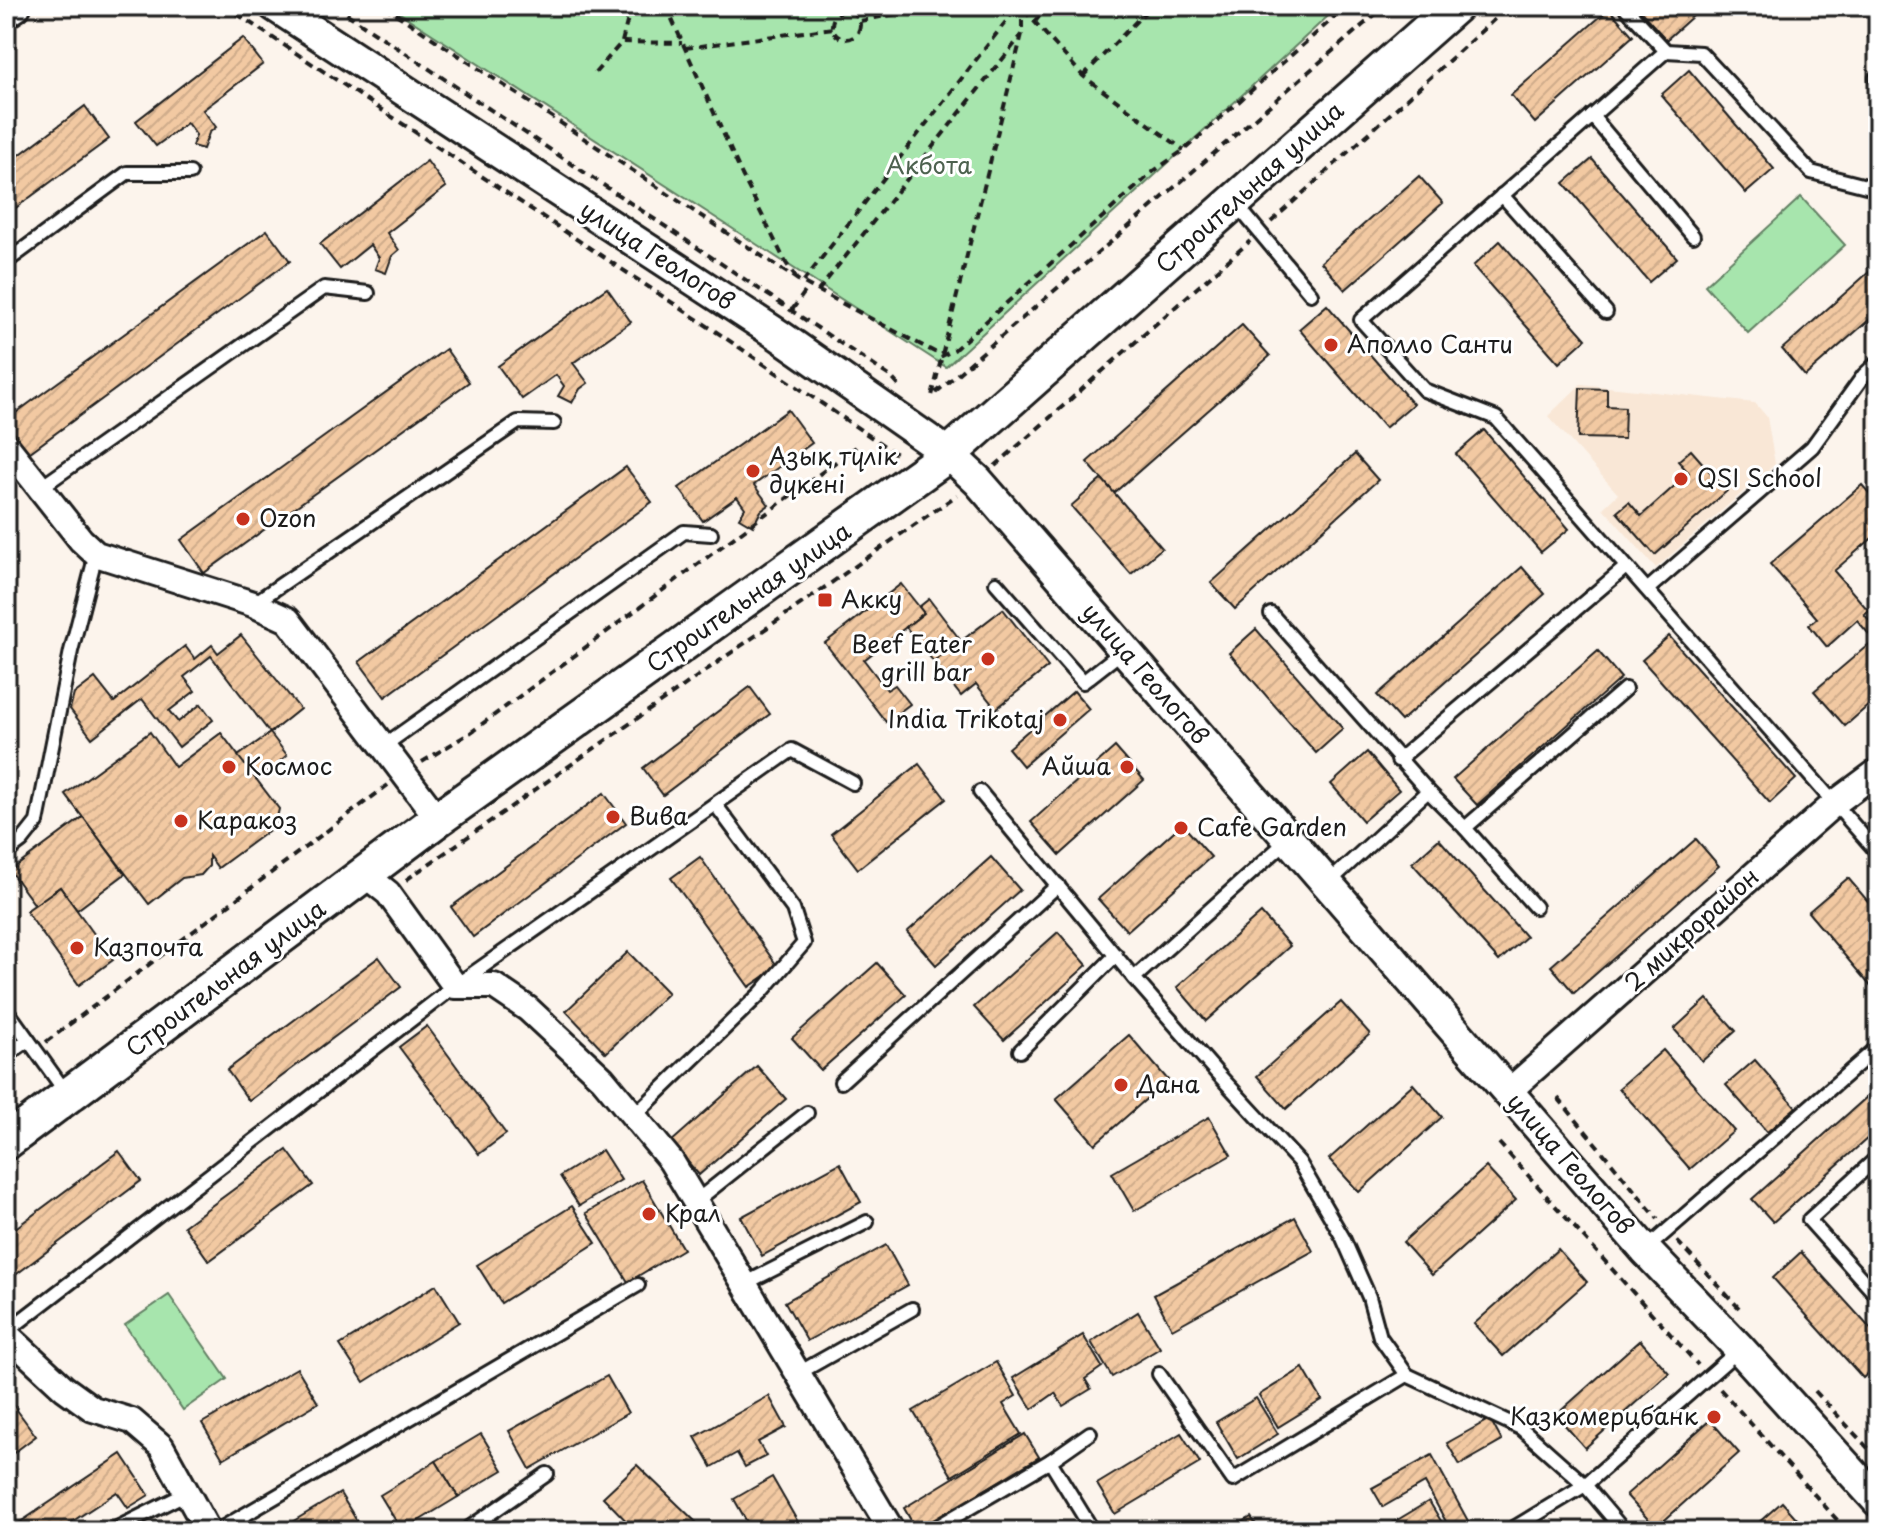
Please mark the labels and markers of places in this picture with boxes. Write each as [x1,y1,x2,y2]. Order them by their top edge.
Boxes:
place label: Аполло Санти [1347,325,1513,361]
marker: Аполло Санти [1322,336,1340,354]
place label: Азық түлік дүкені [769,437,898,501]
place label: QSI School [1697,459,1822,495]
marker: Азық түлік дүкені [744,462,762,480]
marker: QSI School [1672,470,1690,488]
place label: Ozon [259,499,316,535]
marker: Ozon [234,510,252,528]
place label: Акку [841,580,902,616]
marker: Акку [816,591,834,609]
place label: Beef Eater grill bar [851,625,973,689]
marker: Beef Eater grill bar [979,650,997,668]
place label: India Trikotaj [888,700,1044,736]
marker: India Trikotaj [1051,711,1069,729]
place label: Космос [245,747,332,783]
place label: Айша [1042,747,1111,783]
marker: Космос [220,758,238,776]
marker: Айша [1118,758,1136,776]
place label: Вива [629,797,688,833]
place label: Каракоз [197,801,297,837]
marker: Вива [604,808,622,826]
place label: Cafe Garden [1197,808,1347,844]
marker: Каракоз [172,812,190,830]
marker: Cafe Garden [1172,819,1190,837]
place label: Казпочта [93,928,203,964]
marker: Казпочта [68,939,86,957]
place label: Дана [1136,1065,1200,1101]
marker: Дана [1112,1076,1130,1094]
place label: Крал [665,1194,721,1230]
marker: Крал [640,1205,658,1223]
place label: Казкомерцбанк [1510,1397,1699,1433]
marker: Казкомерцбанк [1705,1408,1723,1426]

